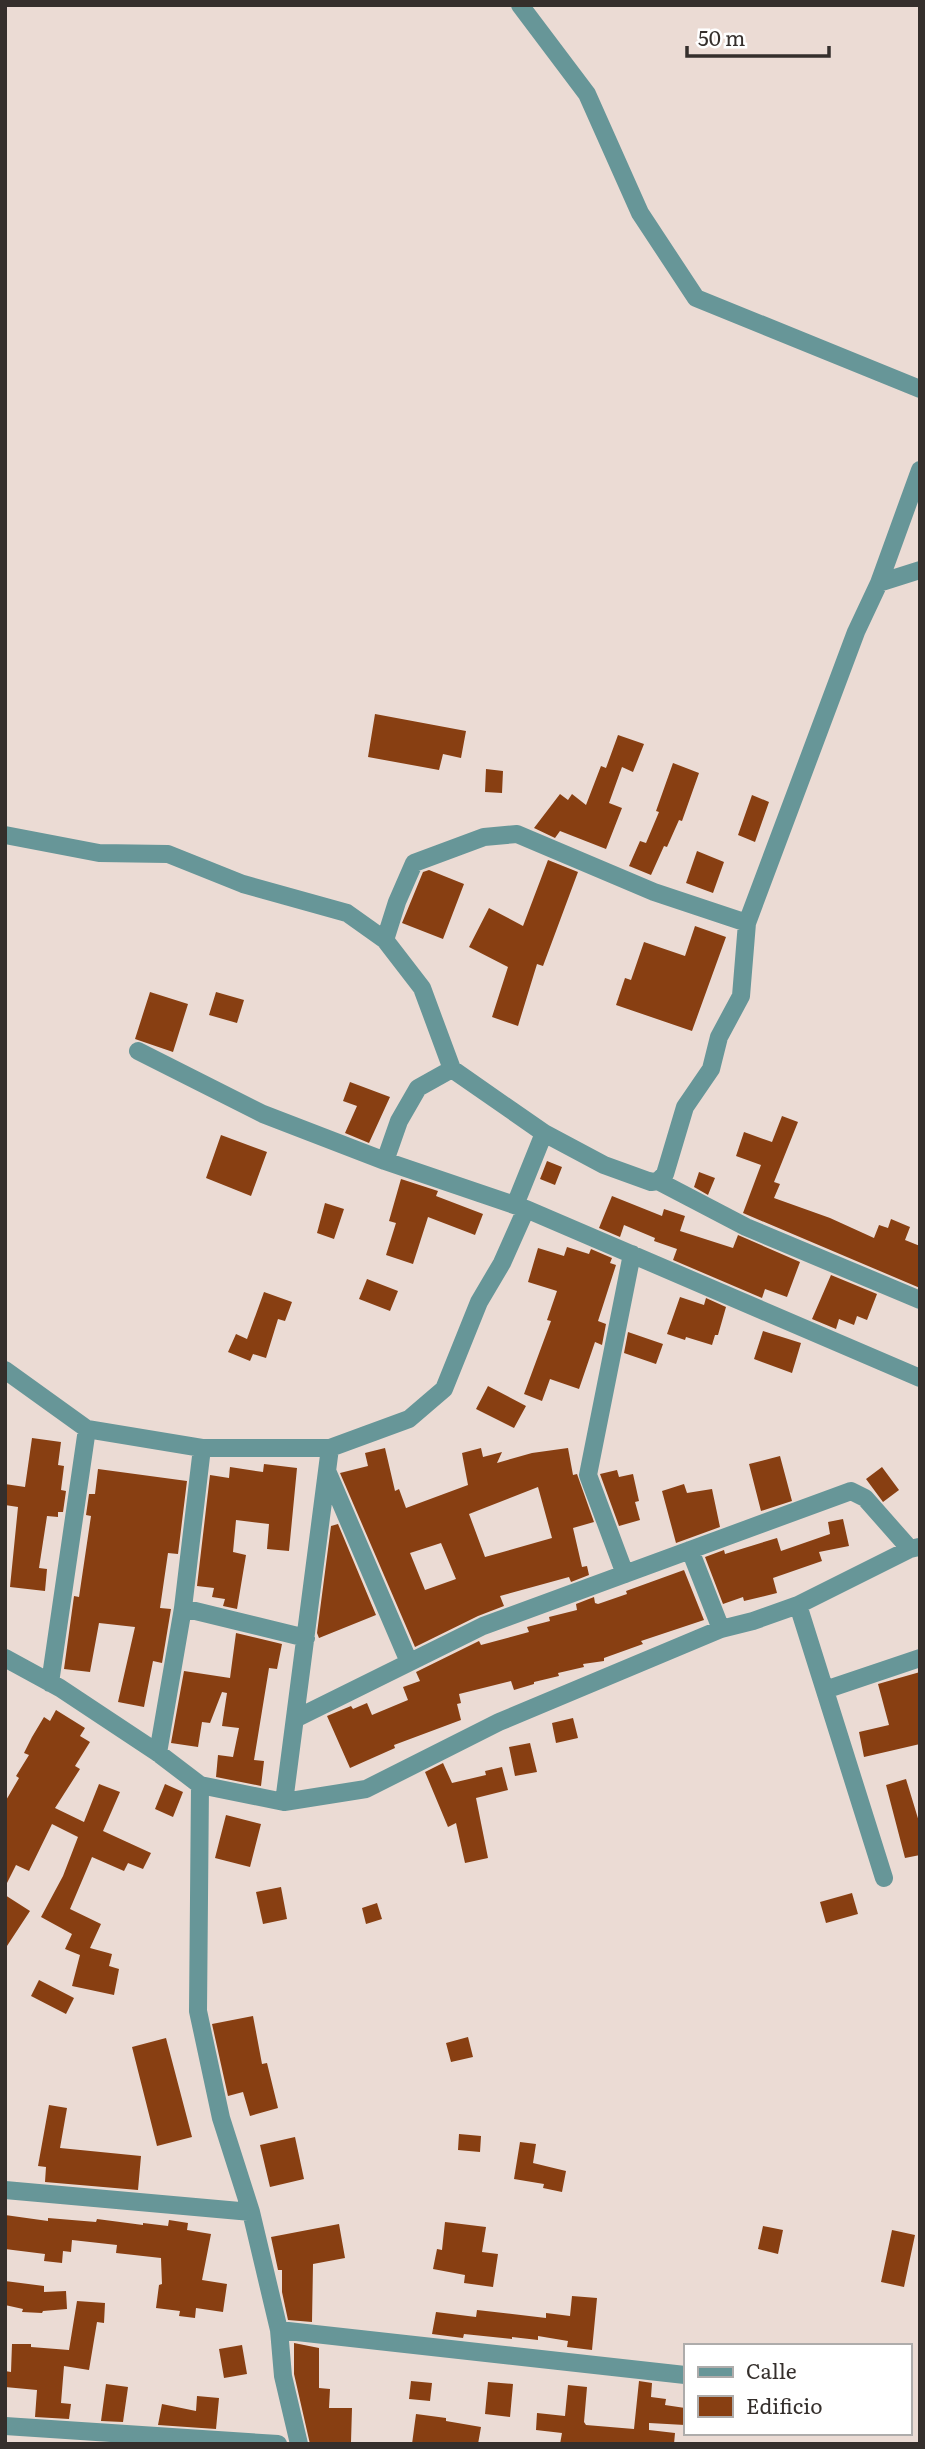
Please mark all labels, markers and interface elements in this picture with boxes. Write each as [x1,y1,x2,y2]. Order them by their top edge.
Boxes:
scale bar [687,14,829,58]
text: 50 m [698,21,745,52]
legend [684,2344,911,2435]
text: Calle [746,2354,797,2385]
text: Edificio [746,2389,822,2420]

